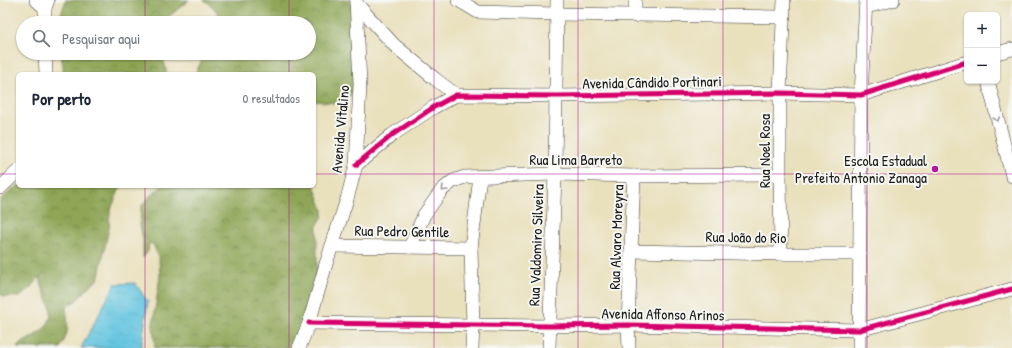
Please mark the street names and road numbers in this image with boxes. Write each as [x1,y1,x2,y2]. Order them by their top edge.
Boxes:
street label: Avenida Cândido Portinari [582,70,722,94]
street label: Avenida Vitalino [326,84,354,174]
street label: Rua Noel Rosa [754,114,775,188]
street label: Rua Lima Barreto [530,149,622,170]
street label: Rua Valdomiro Silveira [523,183,549,307]
street label: Rua Alvaro Moreyra [604,184,628,290]
street label: Rua Pedro Gentile [354,220,450,242]
street label: Rua João do Rio [705,226,787,248]
street label: Avenida Affonso Arinos [601,302,725,326]

